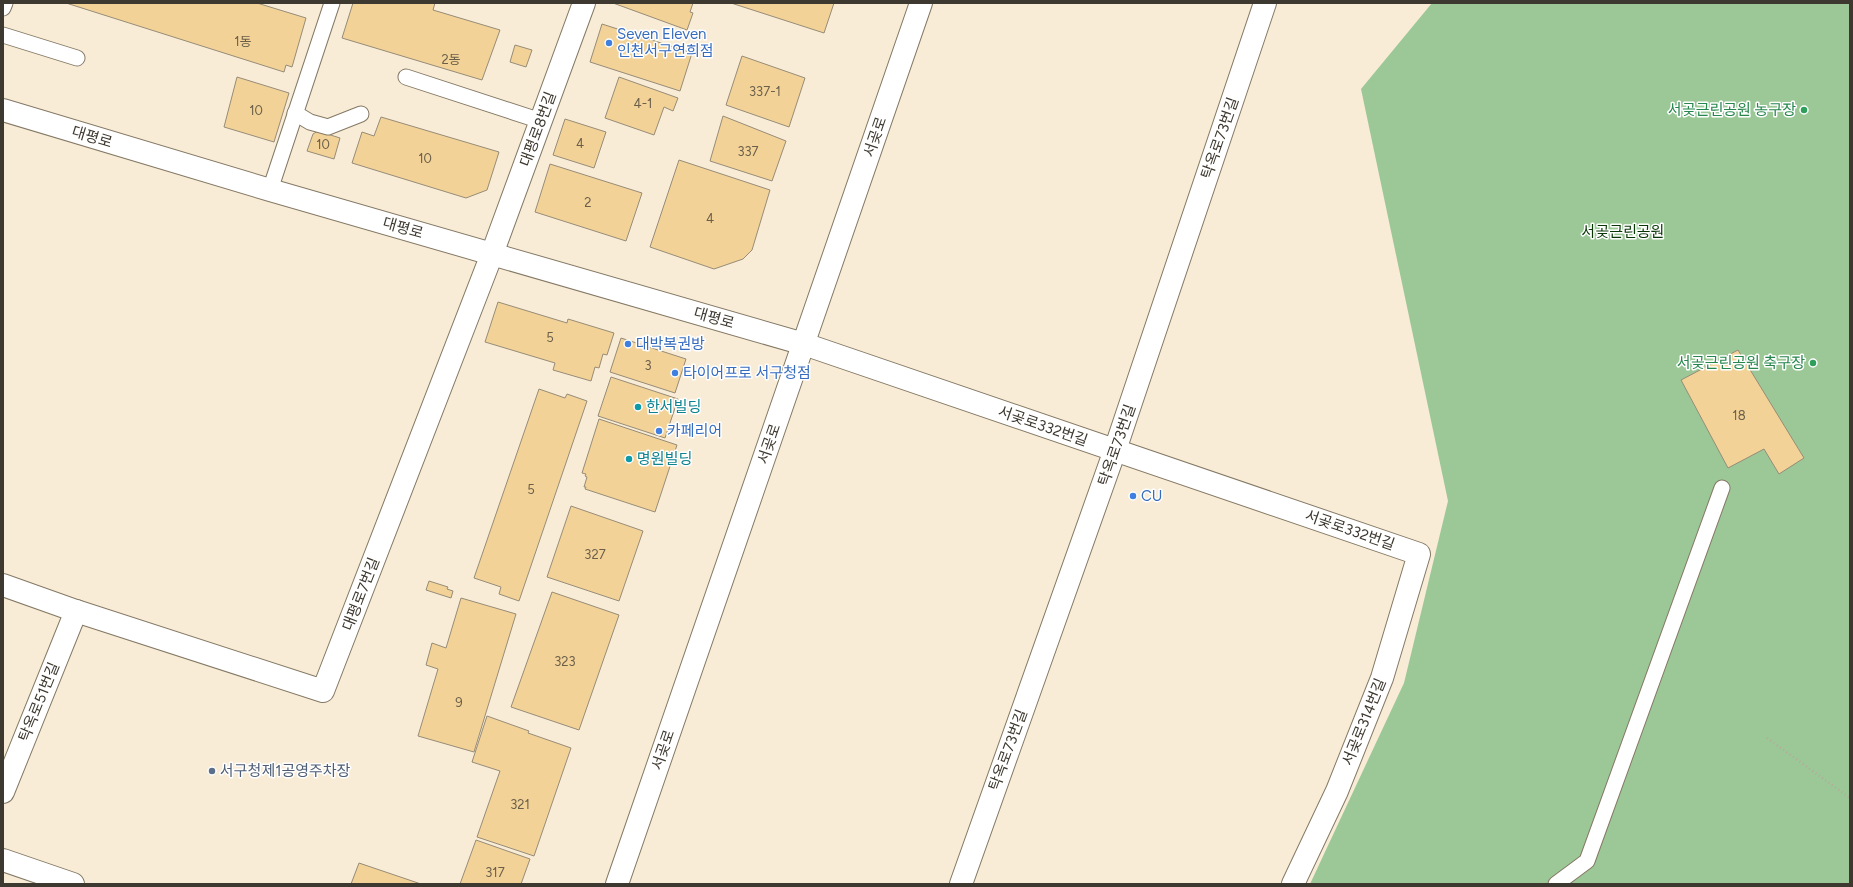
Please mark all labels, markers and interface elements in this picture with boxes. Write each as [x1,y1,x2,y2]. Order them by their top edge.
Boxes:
place label: Seven Eleven 인천서구연희점 [617,25,714,60]
house number: 1동 [234,34,252,49]
marker: Seven Eleven 인천서구연희점 [604,38,614,48]
house number: 2동 [441,52,461,67]
house number: 337-1 [749,84,781,99]
street label: 대평로8번길 [516,89,560,169]
street label: 탁옥로73번길 [1198,95,1242,181]
house number: 4-1 [634,96,652,111]
place label: 서곶근린공원 농구장 [1668,101,1796,119]
house number: 10 [249,103,263,118]
marker: 서곶근린공원 농구장 [1799,105,1809,115]
street label: 서곶로 [860,114,890,160]
street label: 대평로 [70,122,114,152]
house number: 4 [576,136,584,151]
house number: 10 [316,137,330,152]
house number: 337 [737,144,759,159]
house number: 10 [418,151,432,166]
house number: 2 [584,195,592,210]
house number: 4 [706,211,714,226]
street label: 대평로 [381,214,425,242]
park label: 서곶근린공원 [1582,223,1664,241]
street label: 대평로 [692,304,736,332]
house number: 5 [546,330,554,345]
place label: 대박복권방 [636,335,705,353]
marker: 대박복권방 [623,339,633,349]
place label: 서곶근린공원 축구장 [1677,354,1805,372]
house number: 3 [644,358,652,373]
marker: 서곶근린공원 축구장 [1808,358,1818,368]
place label: 타이어프로 서구청점 [683,364,811,382]
marker: 타이어프로 서구청점 [670,368,680,378]
place label: 한서빌딩 [646,398,701,416]
marker: 한서빌딩 [633,402,643,412]
street label: 서곶로332번길 [996,402,1090,450]
street label: 탁옥로73번길 [1095,402,1139,488]
house number: 18 [1732,408,1746,423]
street label: 서곶로 [754,421,784,467]
place label: 카페리어 [667,422,722,440]
marker: 카페리어 [654,426,664,436]
place label: 명원빌딩 [637,450,692,468]
marker: 명원빌딩 [624,454,634,464]
house number: 5 [527,482,535,497]
place label: CU [1141,487,1162,505]
marker: CU [1128,491,1138,501]
street label: 서곶로332번길 [1303,506,1397,554]
house number: 327 [584,547,606,562]
street label: 대평로7번길 [339,555,383,633]
house number: 323 [554,654,576,669]
street label: 탁옥로51번길 [15,660,63,744]
street label: 서곶로314번길 [1338,676,1390,768]
house number: 9 [455,695,463,710]
street label: 탁옥로73번길 [985,707,1031,793]
street label: 서곶로 [648,727,678,773]
place label: 서구청제1공영주차장 [220,762,351,780]
marker: 서구청제1공영주차장 [207,766,217,776]
house number: 321 [510,797,530,812]
house number: 317 [485,865,505,880]

